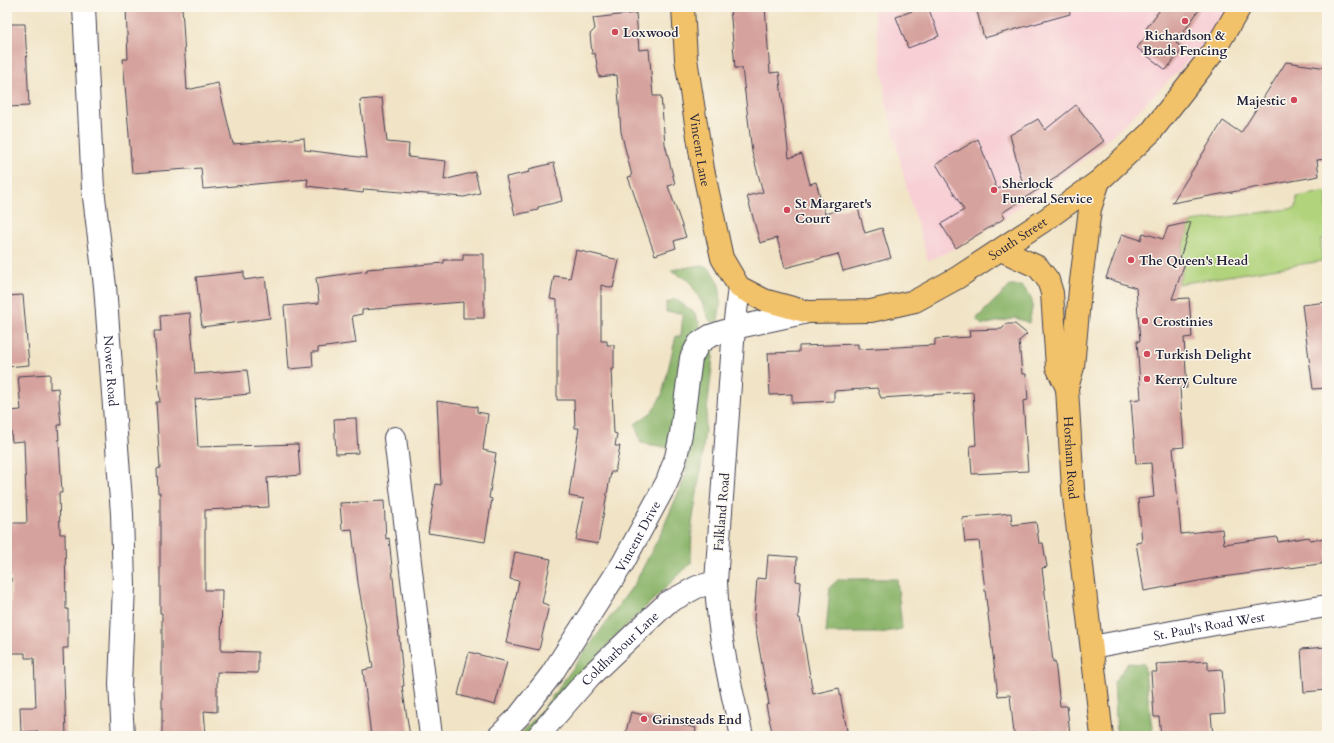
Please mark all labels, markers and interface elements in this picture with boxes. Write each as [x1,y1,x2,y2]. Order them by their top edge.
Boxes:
marker: Richardson & Brads Fencing [1180,16,1190,26]
place label: Loxwood [623,24,679,42]
marker: Loxwood [610,27,620,37]
place label: Richardson & Brads Fencing [1143,27,1228,60]
place label: Majestic [1237,92,1286,110]
marker: Majestic [1289,95,1299,105]
street label: Vincent Lane [684,112,715,189]
place label: Sherlock Funeral Service [1002,175,1093,208]
marker: Sherlock Funeral Service [989,185,999,195]
place label: St Margaret's Court [795,195,872,228]
marker: St Margaret's Court [782,205,792,215]
street label: South Street [985,213,1051,265]
place label: The Queen's Head [1139,252,1249,270]
marker: The Queen's Head [1126,255,1136,265]
place label: Crostinies [1153,313,1213,331]
marker: Crostinies [1140,316,1150,326]
street label: Nower Road [99,335,122,407]
place label: Turkish Delight [1155,346,1252,364]
marker: Turkish Delight [1142,349,1152,359]
place label: Kerry Culture [1155,371,1237,389]
marker: Kerry Culture [1142,374,1152,384]
street label: Horsham Road [1059,416,1082,500]
street label: Falkland Road [710,472,734,552]
street label: Vincent Drive [611,498,665,576]
street label: Coldharbour Lane [577,607,663,690]
street label: St. Paul's Road West [1152,608,1266,645]
place label: Grinsteads End [652,711,742,729]
marker: Grinsteads End [639,714,649,724]

